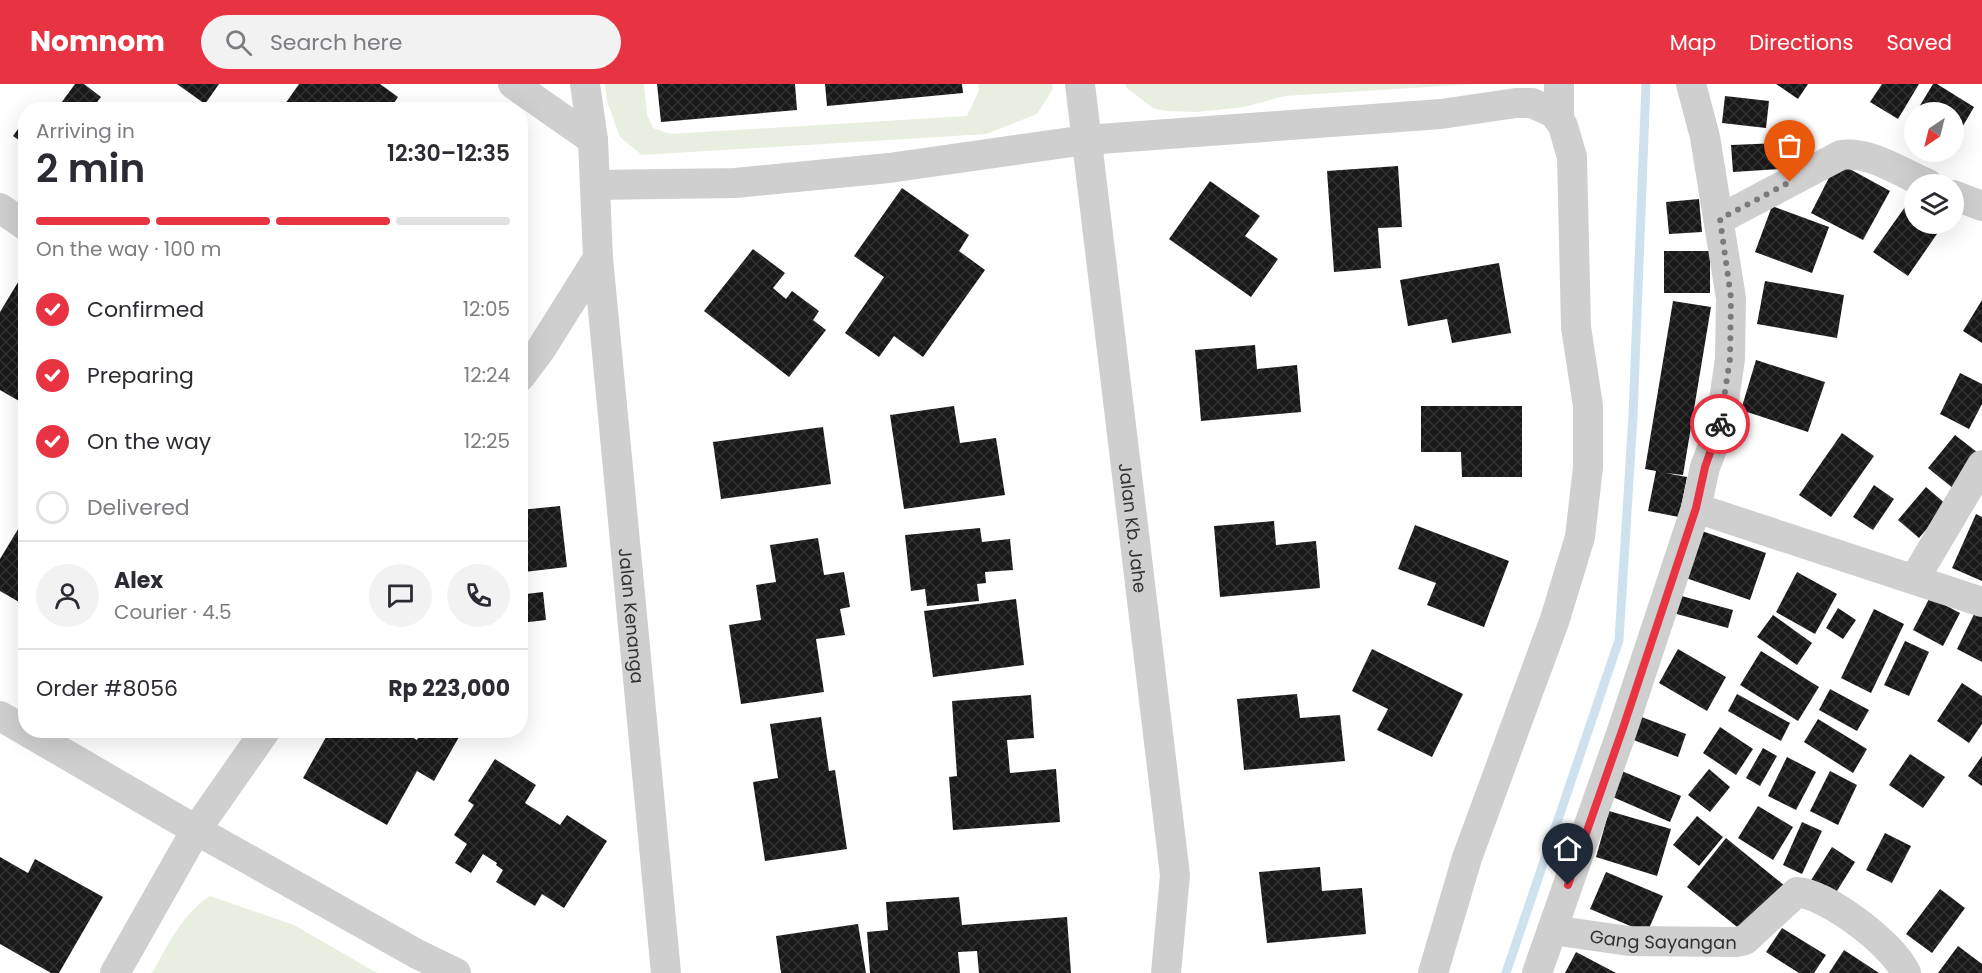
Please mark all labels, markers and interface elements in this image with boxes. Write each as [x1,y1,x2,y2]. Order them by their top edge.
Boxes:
search box [201,15,621,69]
text: Nomnom [30,22,165,61]
icon: search [222,26,255,59]
text: Search here [270,27,402,58]
text: Map [1670,28,1716,57]
text: Directions [1749,28,1853,57]
text: Saved [1886,28,1952,57]
north arrow [1904,102,1964,162]
map controls [1904,102,1964,234]
text: Arriving in [36,117,135,145]
pin [1764,120,1815,182]
icon: bag [1773,129,1806,162]
text: 12:30–12:35 [387,138,510,169]
text: 2 min [36,141,145,196]
button: layers [1904,174,1964,234]
text: On the way · 100 m [36,235,221,263]
icon: check [36,293,69,326]
text: Confirmed [87,294,204,325]
text: 12:05 [463,295,510,323]
icon: check [36,359,69,392]
text: Preparing [87,360,194,391]
text: 12:24 [464,361,510,389]
courier [1690,394,1750,454]
icon: bike [1704,408,1737,441]
icon: check [36,425,69,458]
text: On the way [87,426,211,457]
text: 12:25 [464,427,510,455]
street label: Jalan Kb. Jahe [1113,461,1154,594]
text: Delivered [87,492,190,523]
street label: Jalan Kenanga [613,547,651,685]
button: person [36,564,99,627]
button: chat [369,564,432,627]
button: phone [447,564,510,627]
text: Alex [114,565,163,596]
text: Courier · 4.5 [114,598,232,626]
text: Order #8056 [36,673,178,704]
text: Rp 223,000 [388,673,510,704]
pin [1542,823,1593,885]
icon: home [1551,832,1584,865]
street label: Gang Sayangan [1588,923,1737,955]

